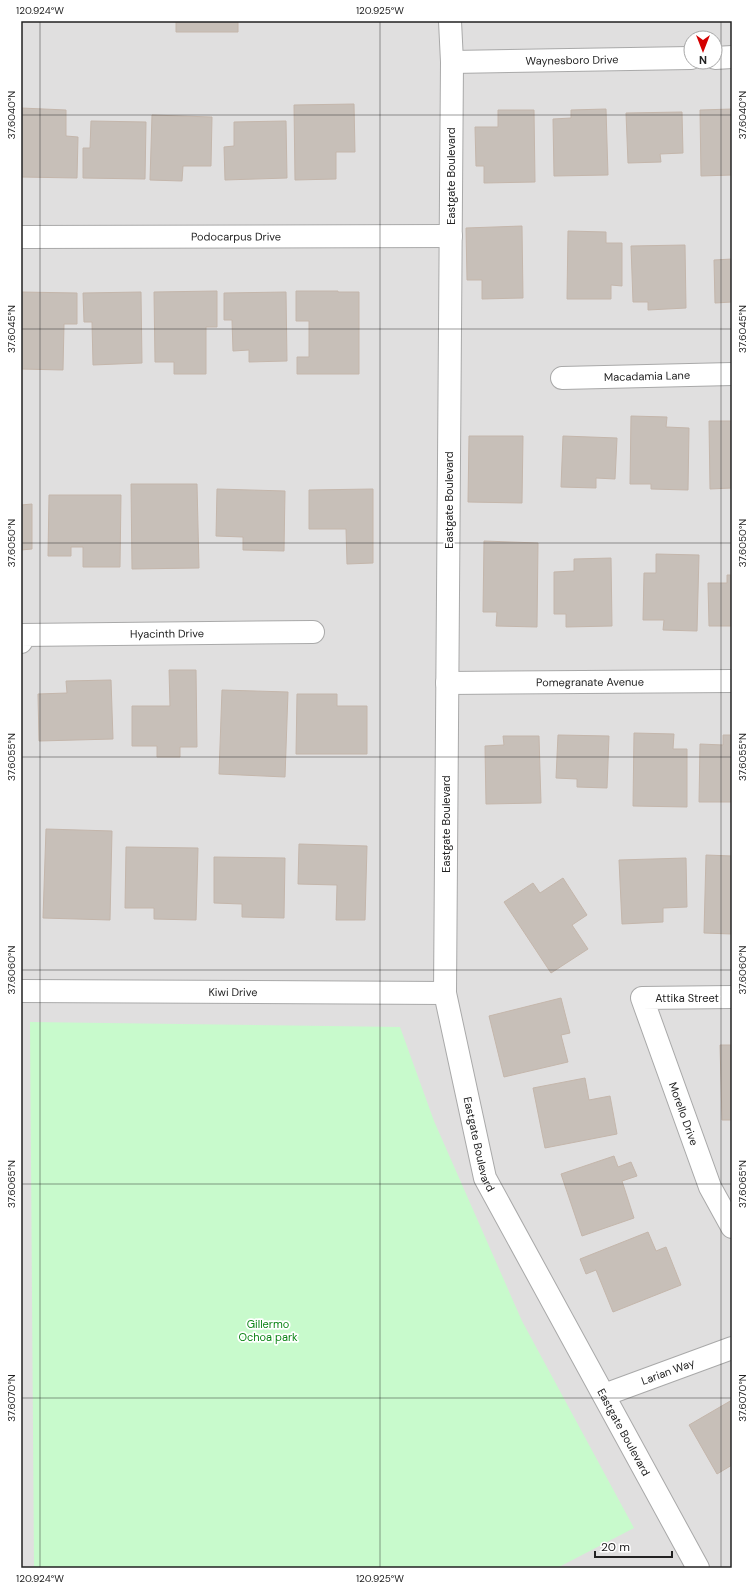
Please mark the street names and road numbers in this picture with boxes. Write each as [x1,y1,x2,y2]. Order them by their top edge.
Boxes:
street label: Waynesboro Drive [525,52,619,68]
street label: Eastgate Boulevard [444,127,458,225]
street label: Podocarpus Drive [191,229,281,244]
street label: Macadamia Lane [604,368,690,384]
street label: Eastgate Boulevard [442,451,456,549]
street label: Hyacinth Drive [130,626,204,641]
street label: Pomegranate Avenue [536,675,644,689]
street label: Eastgate Boulevard [439,775,453,873]
street label: Kiwi Drive [208,985,258,999]
street label: Attika Street [655,991,719,1005]
street label: Morello Drive [666,1080,701,1147]
street label: Eastgate Boulevard [461,1095,498,1194]
street label: Larian Way [639,1355,696,1388]
street label: Eastgate Boulevard [594,1386,653,1478]

